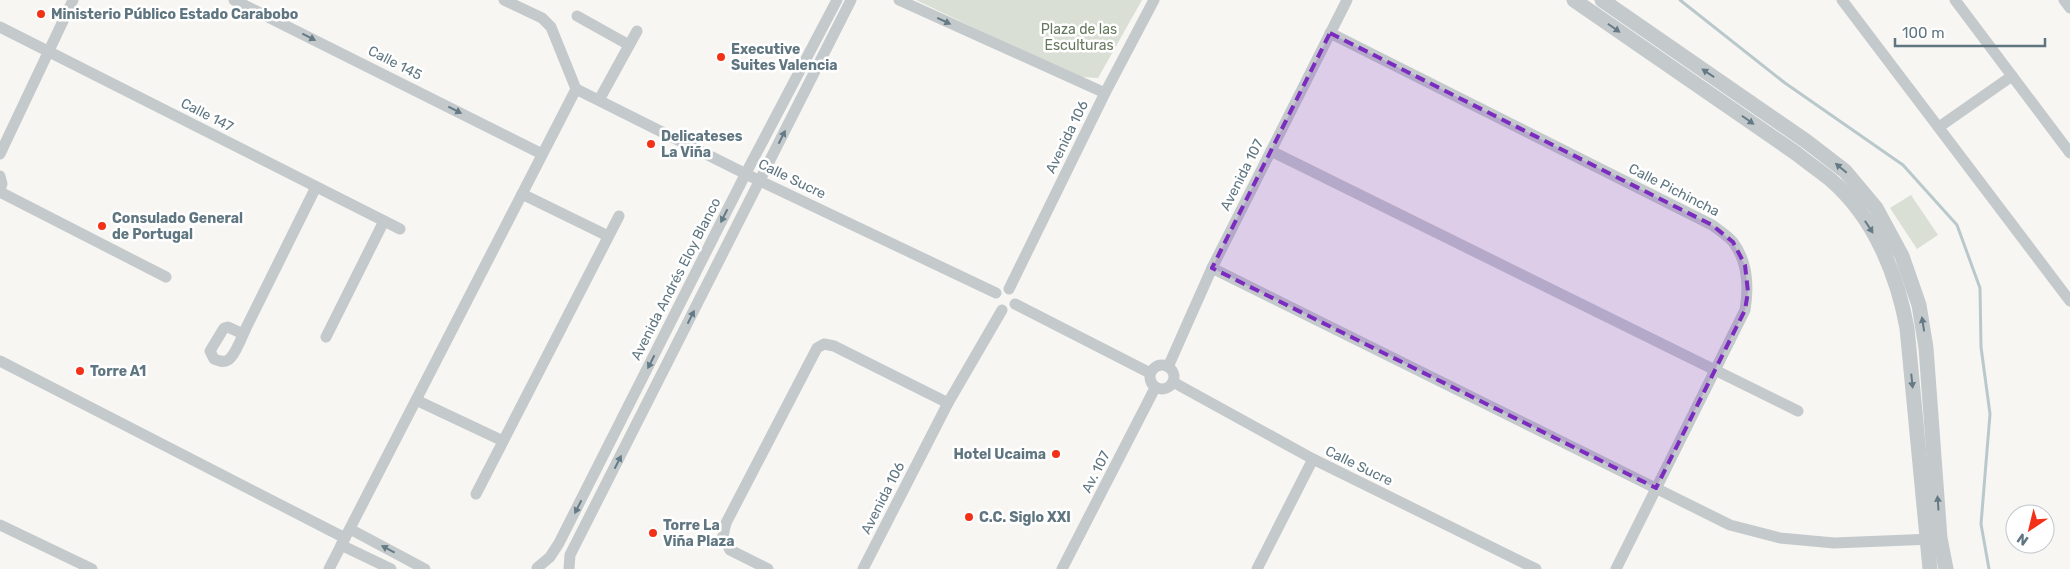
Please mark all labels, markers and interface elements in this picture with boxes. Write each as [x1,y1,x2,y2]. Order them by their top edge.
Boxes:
place label: Ministerio Público Estado Carabobo [51,6,298,23]
marker: Ministerio Público Estado Carabobo [35,8,47,20]
scale bar [1895,15,2045,47]
one-way arrow [937,16,952,25]
park label: Plaza de las Esculturas [1041,21,1117,54]
one-way arrow [1607,23,1621,33]
text: 100 m [1902,24,1944,42]
one-way arrow [302,34,316,42]
place label: Executive Suites Valencia [731,41,837,74]
street label: Calle 145 [365,42,425,84]
marker: Executive Suites Valencia [715,51,727,63]
one-way arrow [1702,68,1715,78]
street label: Calle 147 [178,95,236,135]
street label: Avenida 106 [1042,98,1092,176]
one-way arrow [447,106,462,114]
one-way arrow [1741,115,1755,125]
place label: Delicateses La Viña [661,128,743,161]
one-way arrow [778,130,786,144]
street label: Avenida 107 [1217,137,1267,213]
marker: Delicateses La Viña [645,138,657,150]
street label: Calle Sucre [755,155,829,203]
street label: Calle Pichincha [1626,160,1722,220]
one-way arrow [1834,162,1847,173]
street label: Avenida Andrés Eloy Blanco [628,195,724,363]
one-way arrow [720,209,728,223]
place label: Consulado General de Portugal [112,210,243,243]
marker: Consulado General de Portugal [96,220,108,232]
one-way arrow [1864,220,1873,233]
one-way arrow [687,310,695,325]
one-way arrow [1918,316,1926,332]
one-way arrow [647,354,655,369]
place label: Torre A1 [90,363,146,380]
marker: Torre A1 [74,365,86,377]
one-way arrow [1908,373,1916,389]
street label: Calle Sucre [1322,442,1396,490]
place label: Hotel Ucaima [953,446,1046,463]
marker: Hotel Ucaima [1050,448,1062,460]
street label: Av. 107 [1078,448,1114,496]
one-way arrow [614,455,622,469]
street label: Avenida 106 [858,459,908,537]
one-way arrow [1933,495,1941,511]
one-way arrow [574,500,582,514]
north arrow [2005,504,2055,554]
place label: C.C. Siglo XXI [979,509,1071,526]
marker: C.C. Siglo XXI [963,511,975,523]
place label: Torre La Viña Plaza [663,517,735,550]
marker: Torre La Viña Plaza [647,527,659,539]
text: N [2014,529,2032,549]
one-way arrow [380,545,395,553]

